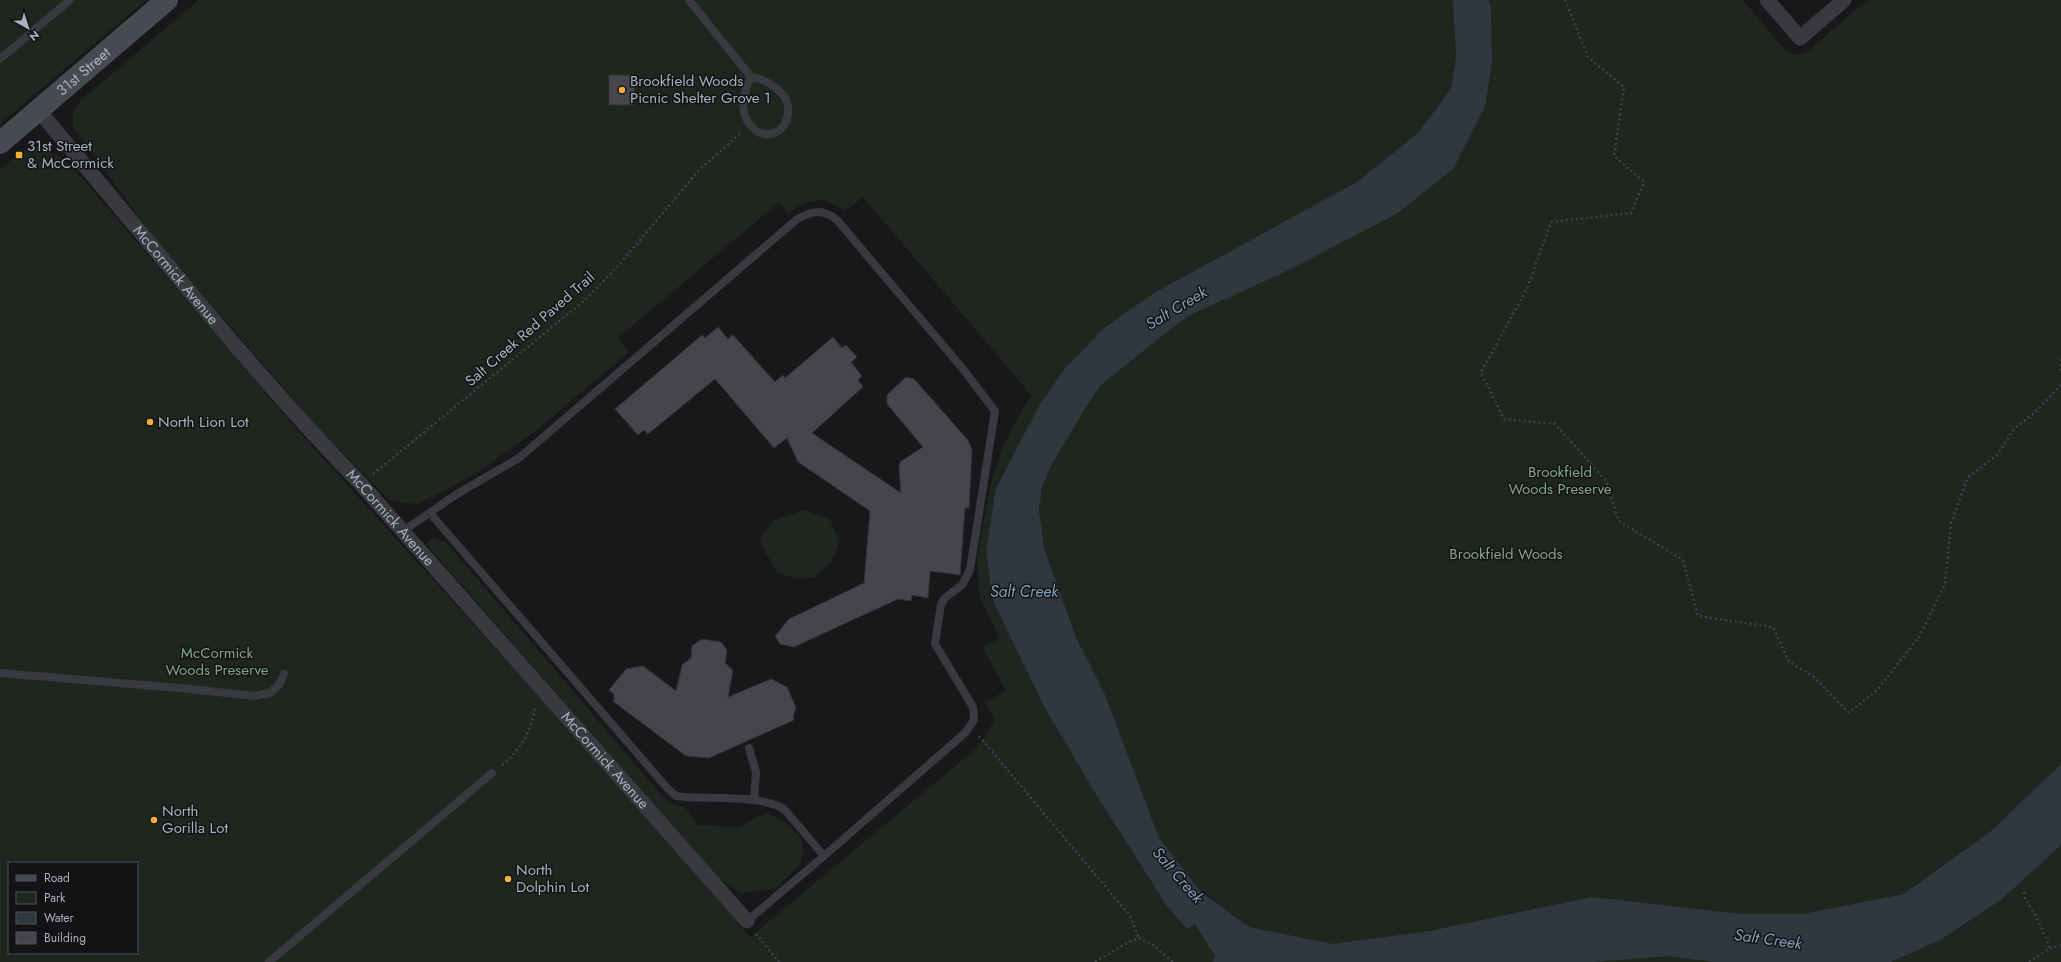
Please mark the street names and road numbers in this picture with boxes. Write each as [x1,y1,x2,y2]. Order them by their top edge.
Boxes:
street label: 31st Street [52,42,116,101]
street label: McCormick Avenue [128,220,224,330]
street label: Salt Creek Red Paved Trail [460,266,600,392]
street label: McCormick Avenue [341,464,440,571]
street label: McCormick Avenue [556,707,654,814]

